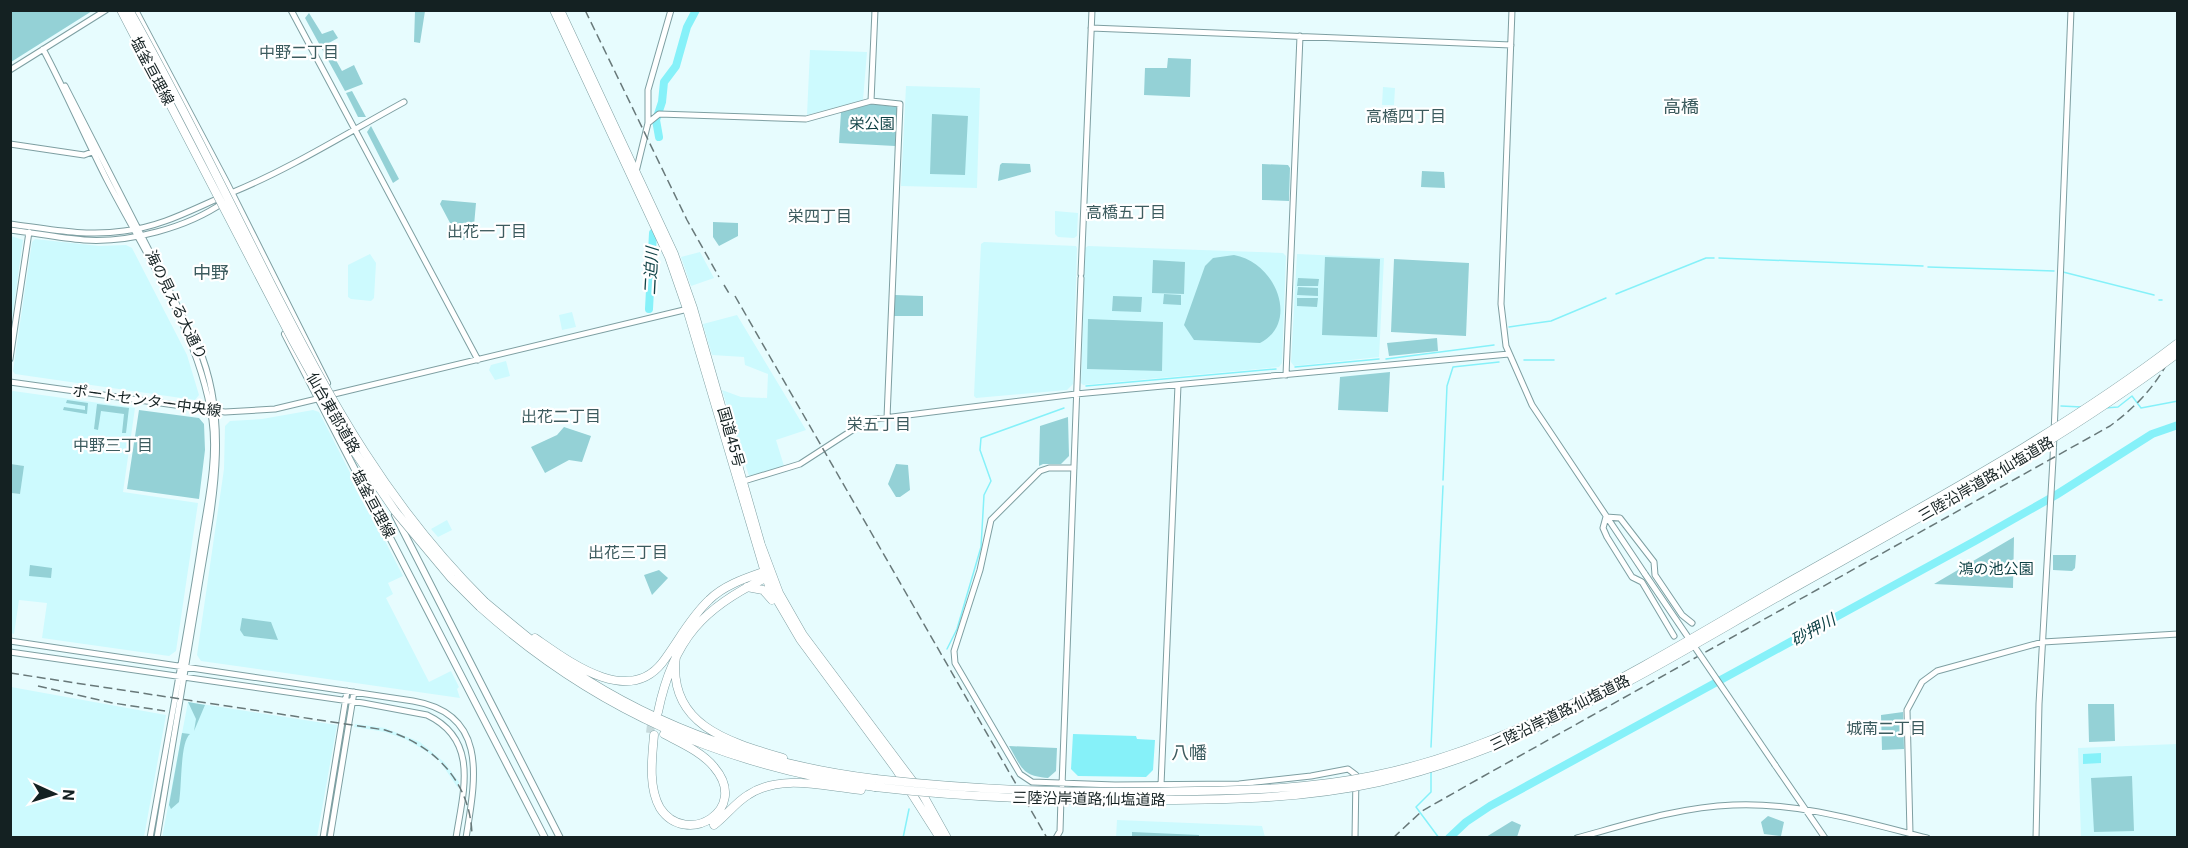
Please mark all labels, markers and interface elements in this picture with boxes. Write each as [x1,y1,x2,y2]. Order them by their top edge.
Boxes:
street label: 塩釜亘理線 [126,34,178,108]
district label: 中野二丁目 [259,43,339,62]
district label: 高橋 [1663,96,1699,117]
district label: 高橋四丁目 [1366,107,1446,126]
park label: 栄公園 [849,115,895,133]
district label: 高橋五丁目 [1086,203,1166,222]
district label: 栄四丁目 [788,207,852,226]
district label: 出花一丁目 [447,222,527,241]
water label: 二迫川 [640,245,662,295]
street label: 海の見える大通り [142,247,210,363]
district label: 中野 [193,262,229,283]
street label: 仙台東部道路 [303,370,363,456]
street label: ポートセンター中央線 [71,382,223,420]
street label: 国道45号 [714,405,748,469]
district label: 出花二丁目 [521,407,601,426]
district label: 栄五丁目 [847,415,911,434]
street label: 三陸沿岸道路;仙塩道路 [1915,433,2057,525]
district label: 中野三丁目 [73,436,153,455]
street label: 塩釜亘理線 [347,467,399,541]
district label: 出花三丁目 [588,543,668,562]
park label: 鴻の池公園 [1958,560,2034,578]
water label: 砂押川 [1787,609,1840,650]
street label: 三陸沿岸道路;仙塩道路 [1487,671,1633,755]
district label: 城南二丁目 [1846,719,1926,738]
district label: 八幡 [1171,742,1207,763]
north arrow [24,764,84,824]
text: N [59,789,78,801]
street label: 三陸沿岸道路;仙塩道路 [1012,789,1166,809]

